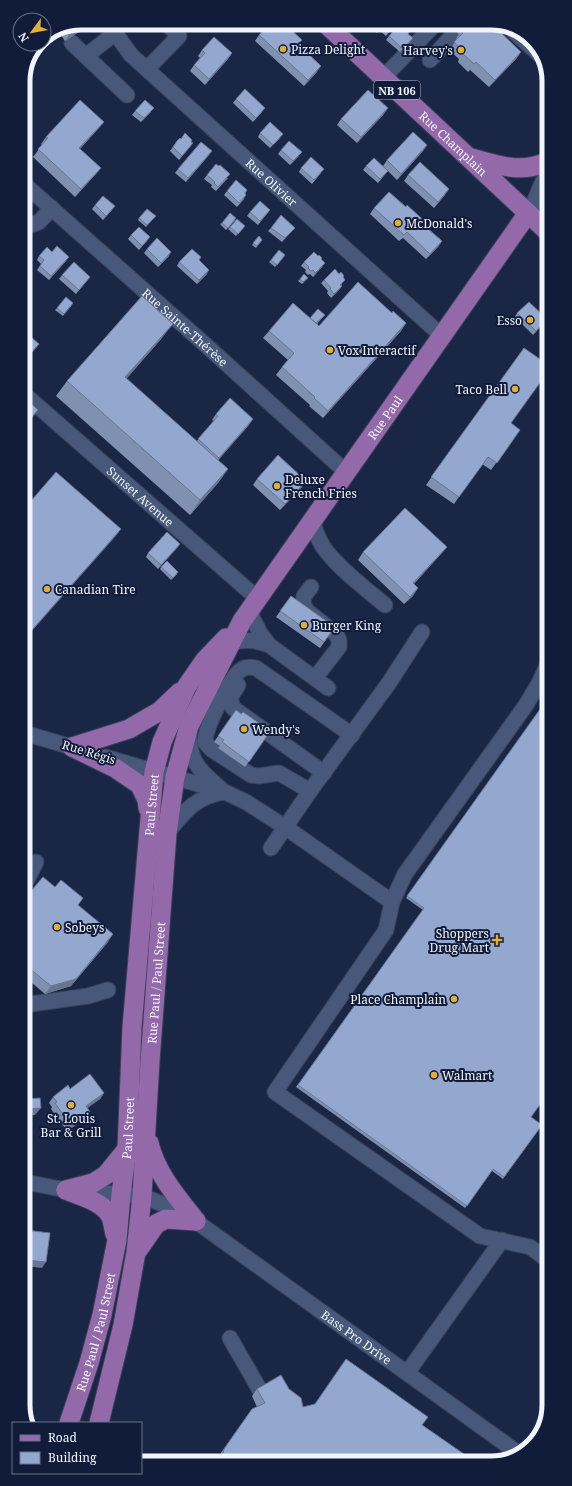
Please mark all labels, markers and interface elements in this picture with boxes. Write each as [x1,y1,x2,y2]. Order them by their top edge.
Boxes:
north arrow [12,12,52,52]
text: N [14,30,32,45]
place label: Pizza Delight [291,41,365,58]
place label: Harvey's [403,42,453,59]
marker: Pizza Delight [278,44,288,54]
marker: Harvey's [456,45,466,55]
road number: NB 106 [374,81,420,99]
street label: Rue Champlain [416,107,491,180]
street label: Rue Olivier [242,154,302,210]
place label: McDonald's [406,215,472,232]
marker: McDonald's [393,218,403,228]
street label: Rue Sainte-Thérèse [139,284,232,370]
place label: Esso [497,312,522,329]
marker: Esso [525,315,535,325]
place label: Vox Interactif [338,342,417,359]
marker: Vox Interactif [325,345,335,355]
place label: Taco Bell [456,381,507,398]
marker: Taco Bell [510,384,520,394]
street label: Rue Paul [363,392,406,443]
street label: Sunset Avenue [103,462,178,530]
place label: Deluxe French Fries [285,471,357,502]
marker: Deluxe French Fries [272,481,282,491]
place label: Canadian Tire [55,581,136,598]
marker: Canadian Tire [42,584,52,594]
place label: Burger King [312,617,382,634]
marker: Burger King [299,620,309,630]
place label: Wendy's [252,721,300,738]
marker: Wendy's [239,724,249,734]
street label: Rue Régis [60,736,118,768]
street label: Paul Street [140,773,162,837]
place label: Sobeys [65,919,104,936]
street label: Rue Paul / Paul Street [143,921,169,1044]
marker: Sobeys [52,922,62,932]
place label: Shoppers Drug Mart [430,925,489,956]
marker: Shoppers Drug Mart [492,935,502,945]
place label: Place Champlain [350,991,446,1008]
marker: Place Champlain [449,994,459,1004]
place label: Walmart [442,1067,492,1084]
marker: Walmart [429,1070,439,1080]
street label: Paul Street [117,1097,138,1160]
marker: St. Louis Bar & Grill [66,1100,76,1110]
place label: St. Louis Bar & Grill [41,1110,102,1141]
street label: Rue Paul / Paul Street [72,1271,119,1393]
street label: Bass Pro Drive [318,1306,395,1368]
legend [12,1422,142,1474]
text: Road [48,1429,78,1446]
text: Building [48,1449,97,1466]

